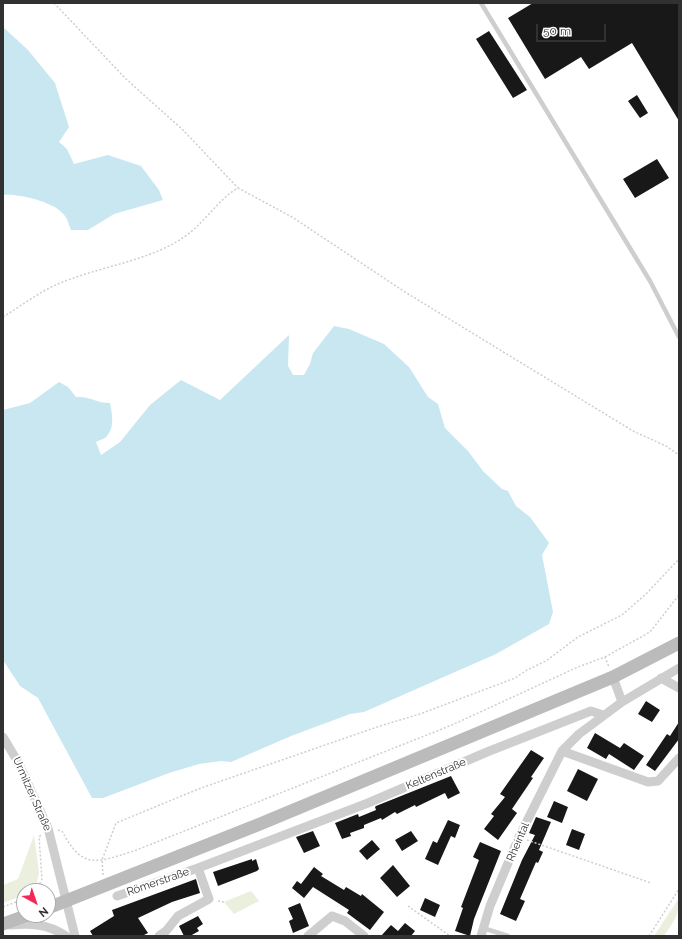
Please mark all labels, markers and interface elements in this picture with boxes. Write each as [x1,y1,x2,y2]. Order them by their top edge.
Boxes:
scale bar [538,16,608,42]
text: 50 m [543,24,571,38]
street label: Urmitzer Straße [10,755,54,833]
street label: Keltenstraße [404,755,468,793]
street label: Rheintal [504,820,532,864]
street label: Römerstraße [125,865,191,899]
north arrow [16,883,56,923]
text: N [36,904,51,919]

